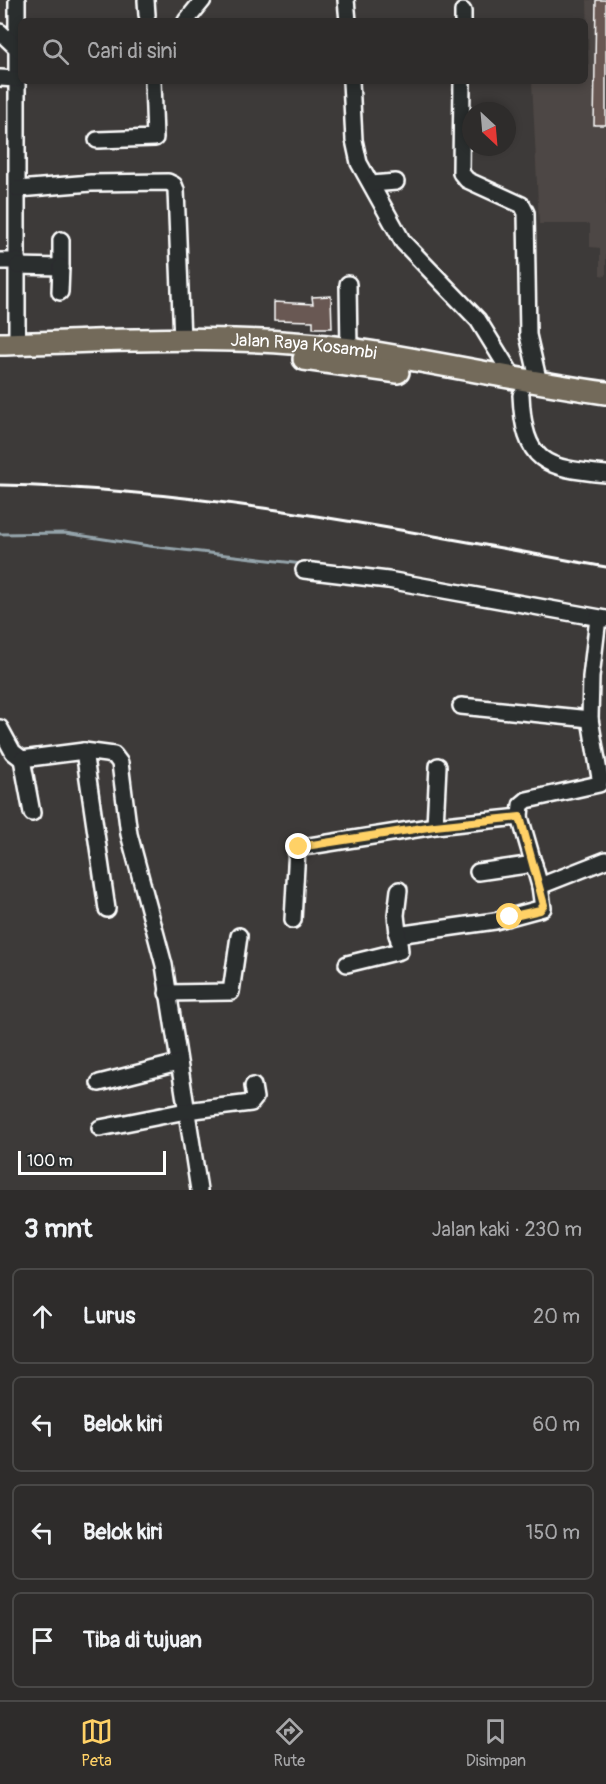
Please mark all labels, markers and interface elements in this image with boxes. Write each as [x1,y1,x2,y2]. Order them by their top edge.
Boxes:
search box [18,18,588,84]
icon: search [39,35,72,68]
text: Cari di sini [87,37,177,65]
north arrow [462,102,516,156]
street label: Jalan Raya Kosambi [230,328,379,365]
route end [285,833,311,859]
route start [496,903,522,929]
scale bar [18,1148,166,1176]
text: 100 m [27,1151,73,1171]
text: 3 mnt [24,1213,92,1245]
text: Jalan kaki · 230 m [432,1217,582,1242]
icon: ahead [26,1300,59,1333]
text: Lurus [83,1302,135,1330]
text: 20 m [533,1304,580,1329]
icon: left [26,1408,59,1441]
text: Belok kiri [83,1410,162,1438]
text: 60 m [533,1412,580,1437]
icon: left [26,1516,59,1549]
text: Belok kiri [83,1518,162,1546]
text: 150 m [526,1520,580,1545]
icon: arrive [26,1624,59,1657]
text: Tiba di tujuan [83,1626,202,1654]
tab: Peta [80,1715,113,1771]
tab: Rute [273,1715,306,1771]
tab: Disimpan [466,1715,526,1771]

